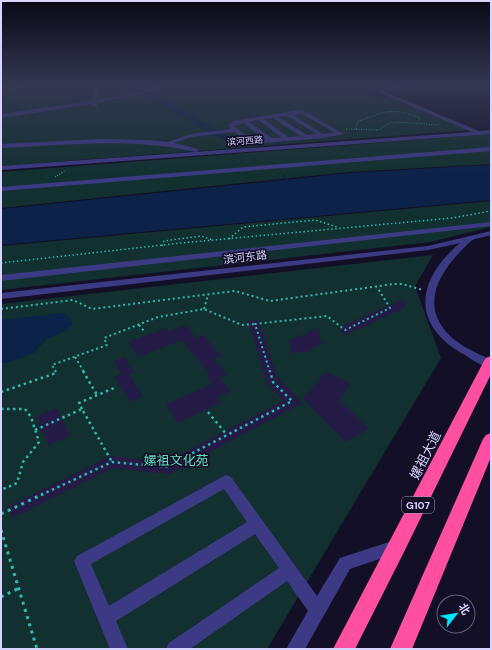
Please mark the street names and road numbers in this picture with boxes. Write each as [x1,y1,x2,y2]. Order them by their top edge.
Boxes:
street label: 滨河西路 [227,134,263,148]
street label: 滨河东路 [222,247,268,267]
street label: 嫘祖大道 [406,428,445,482]
road number: G107 [402,497,434,513]

